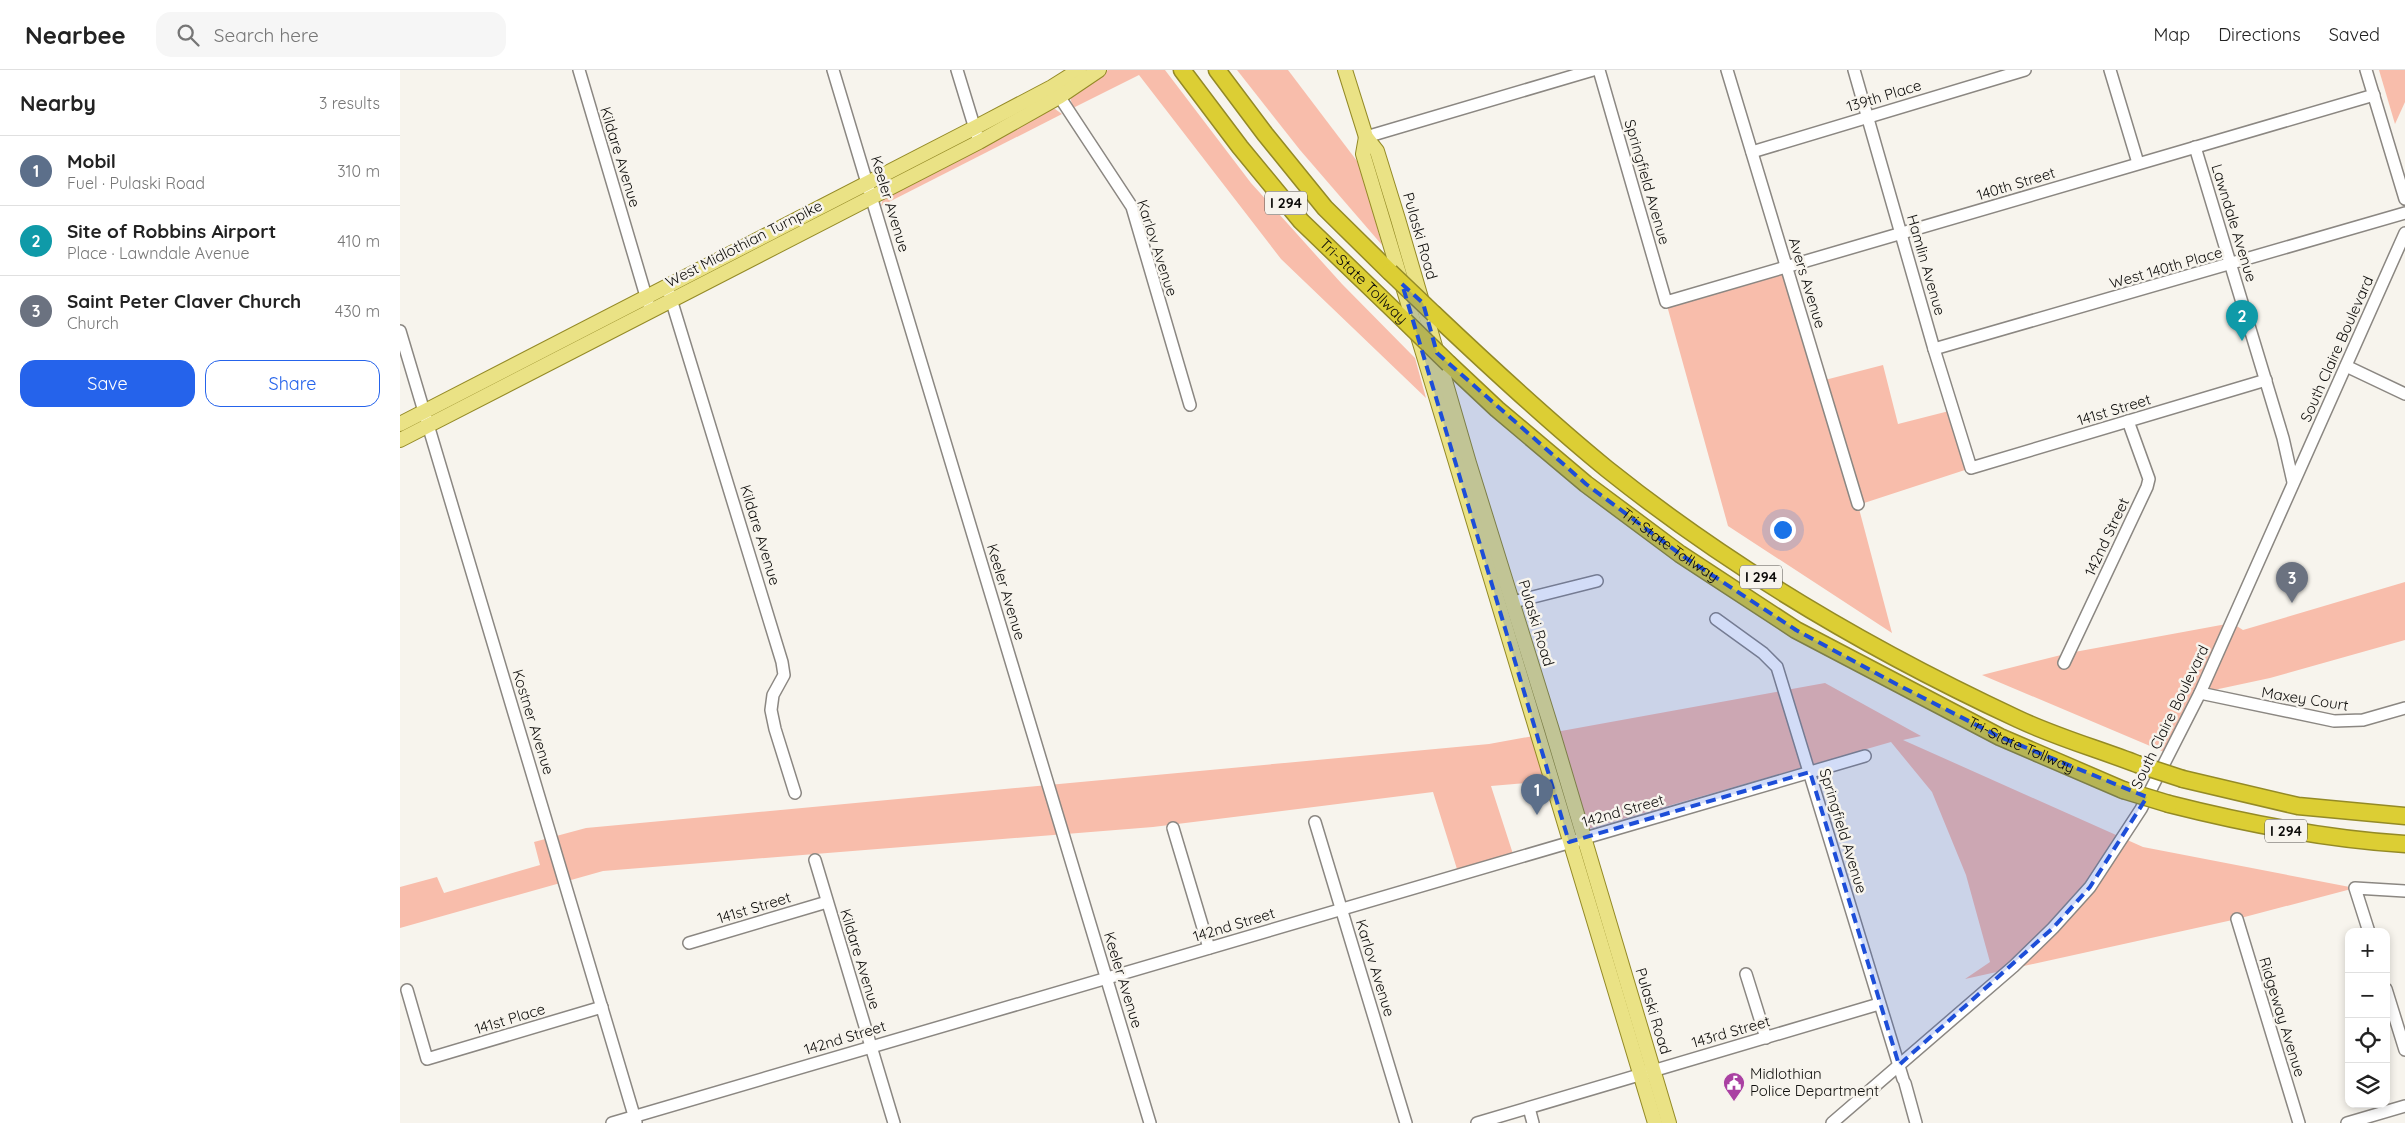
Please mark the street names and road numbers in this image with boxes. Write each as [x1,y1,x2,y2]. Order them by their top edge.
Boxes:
street label: 139th Place [1844,75,1924,116]
street label: Kildare Avenue [596,104,645,209]
street label: Springfield Avenue [1621,117,1674,247]
street label: Keeler Avenue [867,153,914,254]
street label: Lawndale Avenue [2208,162,2261,284]
street label: 140th Street [1974,163,2057,204]
street label: Pulaski Road [1399,190,1442,282]
road number: I 294 [1265,192,1307,214]
street label: West Midlothian Turnpike [662,196,825,291]
street label: Karlov Avenue [1133,197,1182,299]
street label: Hamlin Avenue [1903,212,1950,318]
street label: Tri-State Tollway [1316,234,1412,328]
street label: Avers Avenue [1785,235,1830,330]
street label: West 140th Place [2107,242,2224,293]
street label: South Claire Boulevard [2296,273,2377,425]
street label: 141st Street [2075,389,2153,430]
street label: Kildare Avenue [736,482,785,587]
street label: 142nd Street [2080,495,2133,579]
street label: Tri-State Tollway [1618,504,1722,586]
street label: Keeler Avenue [983,541,1030,642]
road number: I 294 [1740,566,1782,588]
street label: Pulaski Road [1514,577,1559,668]
street label: South Claire Boulevard [2126,642,2213,792]
street label: Kostner Avenue [508,667,559,777]
street label: Maxey Court [2260,682,2350,715]
street label: Tri-State Tollway [1965,712,2078,777]
street label: Springfield Avenue [1815,766,1871,896]
street label: 142nd Street [1580,790,1666,831]
road number: I 294 [2265,819,2307,842]
street label: 141st Street [715,887,793,928]
street label: 142nd Street [1191,903,1277,946]
street label: Kildare Avenue [836,906,885,1011]
street label: Karlov Avenue [1352,917,1399,1019]
street label: Keeler Avenue [1100,929,1147,1030]
street label: Ridgeway Avenue [2255,955,2310,1079]
street label: Pulaski Road [1631,965,1676,1056]
street label: 141st Place [472,999,547,1038]
street label: 143rd Street [1689,1011,1772,1052]
street label: 142nd Street [802,1016,888,1059]

